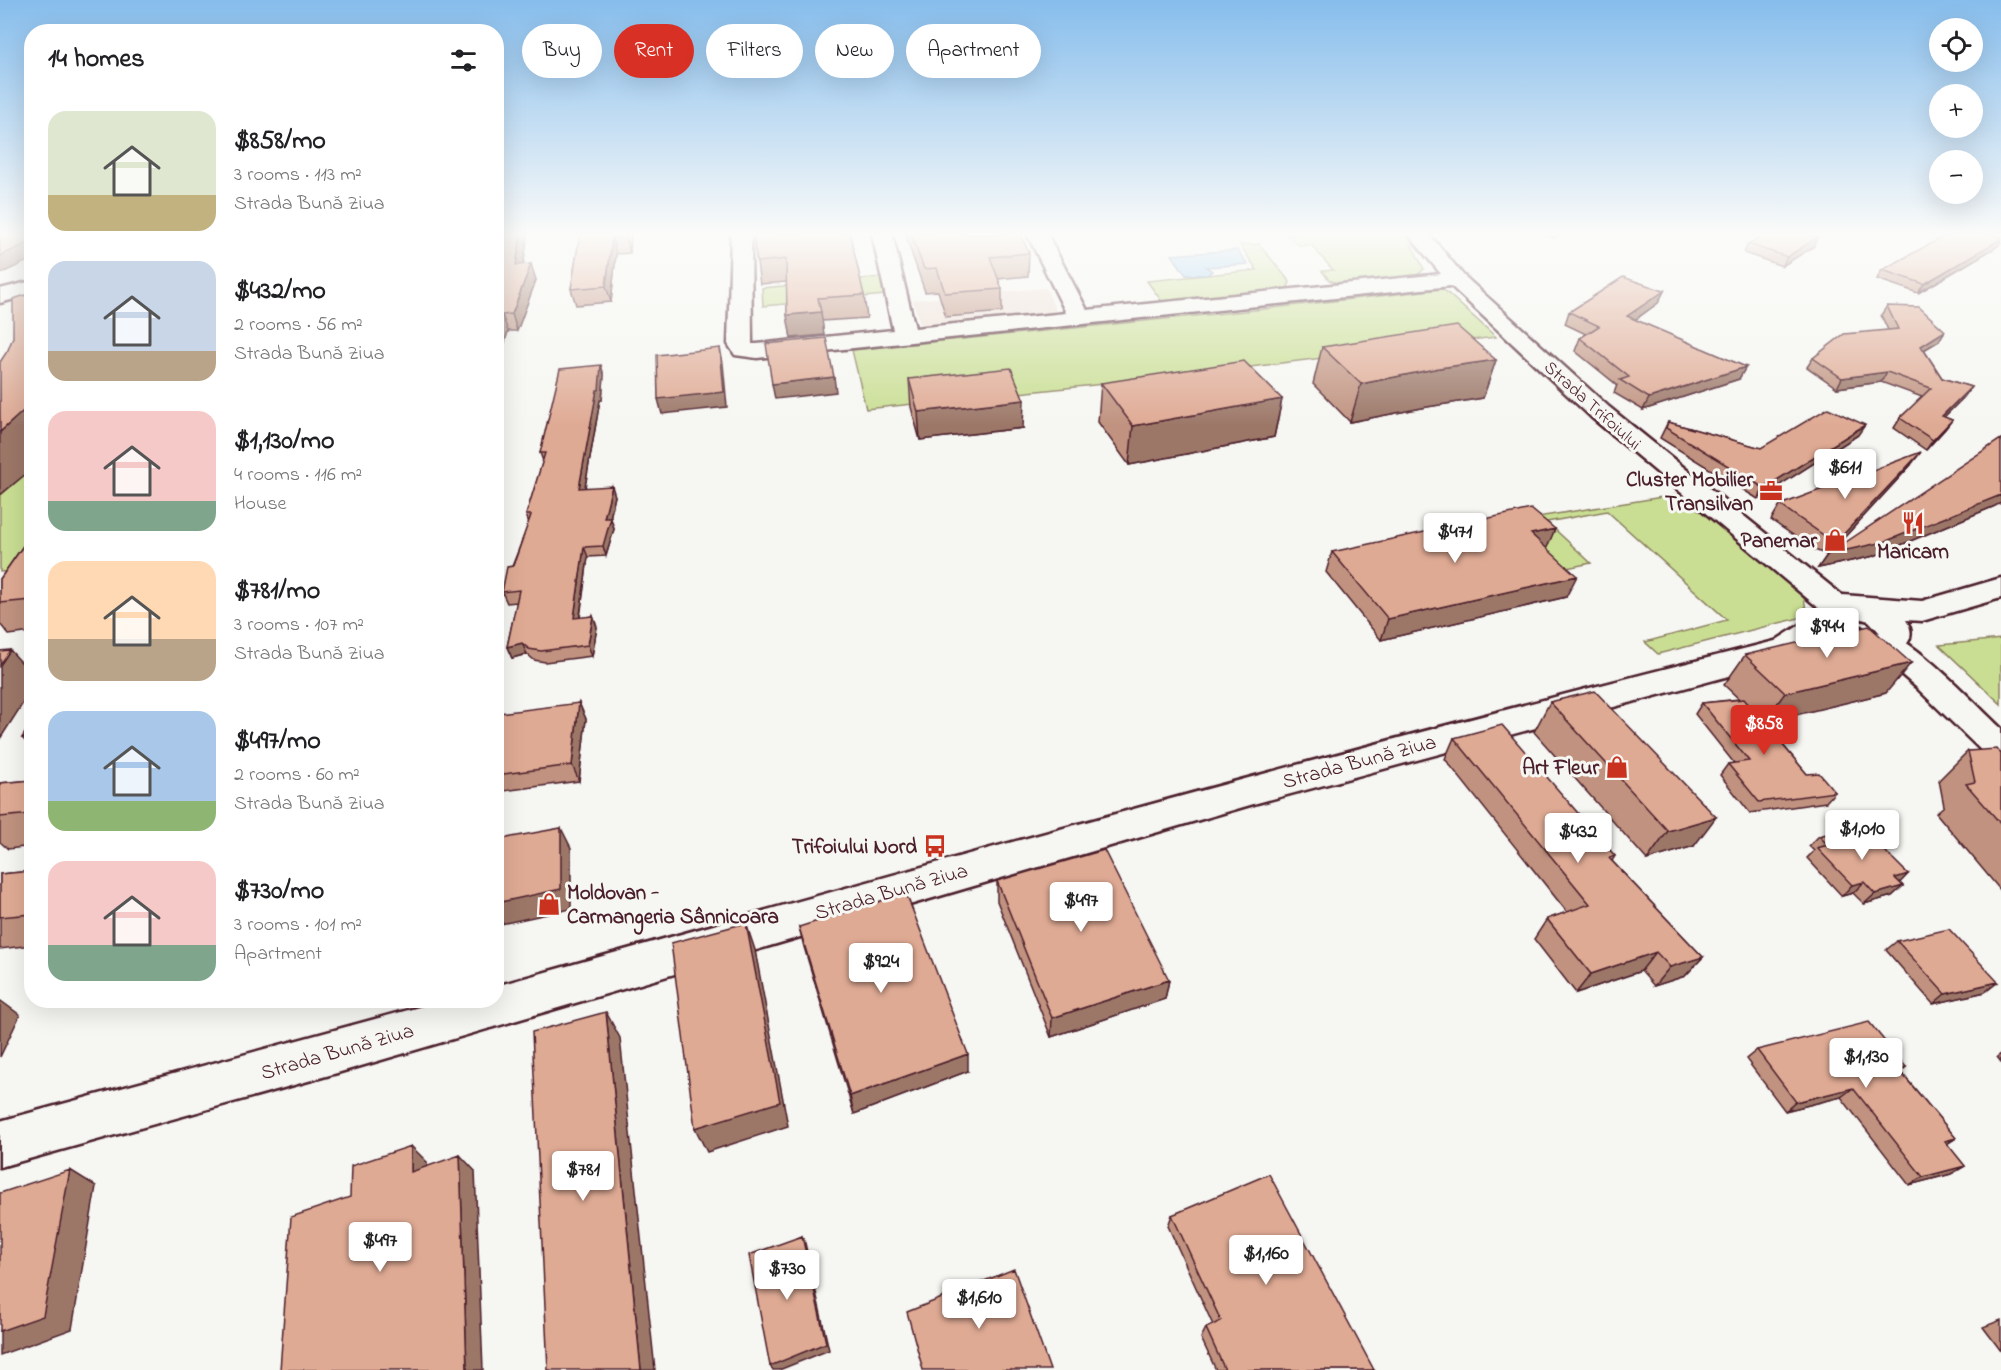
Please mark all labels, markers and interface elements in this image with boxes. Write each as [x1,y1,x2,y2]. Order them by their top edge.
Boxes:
map controls [1929,18,1983,204]
button: locate [1929,18,1983,72]
chip: Buy [522,24,602,78]
chip: Rent [614,24,694,78]
chip: Filters [706,24,803,78]
chip: New [815,24,894,78]
chip: Apartment [906,24,1041,78]
text: 14 homes [48,41,144,79]
icon: filters [447,44,480,77]
button: + [1929,84,1983,138]
text: $858/mo [234,123,326,161]
icon: home [96,135,168,207]
button: − [1929,150,1983,204]
text: 3 rooms · 113 m² [234,161,362,190]
text: Strada Bună Ziua [234,190,385,219]
text: $432/mo [234,273,326,311]
icon: home [96,285,168,357]
text: 2 rooms · 56 m² [234,311,363,340]
text: Strada Bună Ziua [234,340,385,369]
street label: Strada Trifoiului [1537,356,1646,457]
text: $1,130/mo [234,423,334,461]
icon: home [96,435,168,507]
pin: $611 [1809,449,1881,500]
text: $611 [1828,454,1862,483]
text: 4 rooms · 116 m² [234,461,362,490]
place label: Cluster Mobilier Transilvan [1626,466,1753,520]
office icon: Cluster Mobilier Transilvan [1758,478,1784,504]
text: House [234,490,287,519]
restaurant icon: Maricarn [1900,510,1926,536]
pin: $471 [1419,513,1491,564]
text: $471 [1438,518,1472,547]
place label: Panemar [1741,527,1817,557]
shop icon: Panemar [1822,527,1848,553]
place label: Maricarn [1877,538,1949,568]
text: $781/mo [234,573,320,611]
icon: home [96,585,168,657]
pin: $944 [1791,608,1863,659]
text: 3 rooms · 107 m² [234,611,364,640]
text: $944 [1810,613,1844,642]
text: Strada Bună Ziua [234,640,385,669]
pin: $858 [1728,705,1800,756]
text: $858 [1745,710,1783,739]
text: $497/mo [234,723,321,761]
street label: Strada Bună Ziua [1279,728,1440,798]
icon: home [96,735,168,807]
place label: Art Fleur [1522,754,1599,784]
shop icon: Art Fleur [1604,754,1630,780]
text: 2 rooms · 60 m² [234,761,360,790]
text: Strada Bună Ziua [234,790,385,819]
pin: $1,010 [1813,810,1911,861]
pin: $432 [1542,813,1614,864]
text: $1,010 [1839,815,1885,844]
text: $432 [1559,818,1597,847]
place label: Trifoiului Nord [792,833,917,863]
bus stop icon: Trifoiului Nord [922,833,948,859]
street label: Strada Bună Ziua [811,857,972,929]
text: $730/mo [234,873,324,911]
place label: Moldovan - Carmangeria Sânnicoara [567,879,779,935]
pin: $497 [1045,882,1117,933]
icon: home [96,885,168,957]
text: $497 [1064,887,1098,916]
shop icon: Moldovan - Carmangeria Sânnicoara [536,891,562,917]
text: 3 rooms · 101 m² [234,911,362,940]
text: Apartment [234,940,322,969]
pin: $924 [845,943,917,994]
text: $924 [863,948,899,977]
street label: Strada Bună Ziua [257,1017,418,1089]
pin: $1,130 [1817,1038,1915,1089]
text: $1,130 [1843,1043,1889,1072]
pin: $781 [547,1151,619,1202]
text: $781 [566,1156,600,1185]
pin: $497 [344,1222,416,1273]
text: $497 [363,1227,397,1256]
pin: $1,160 [1217,1235,1315,1286]
text: $1,160 [1243,1240,1289,1269]
pin: $730 [751,1250,823,1301]
text: $730 [768,1255,806,1284]
pin: $1,610 [930,1279,1028,1330]
text: $1,610 [956,1284,1002,1313]

